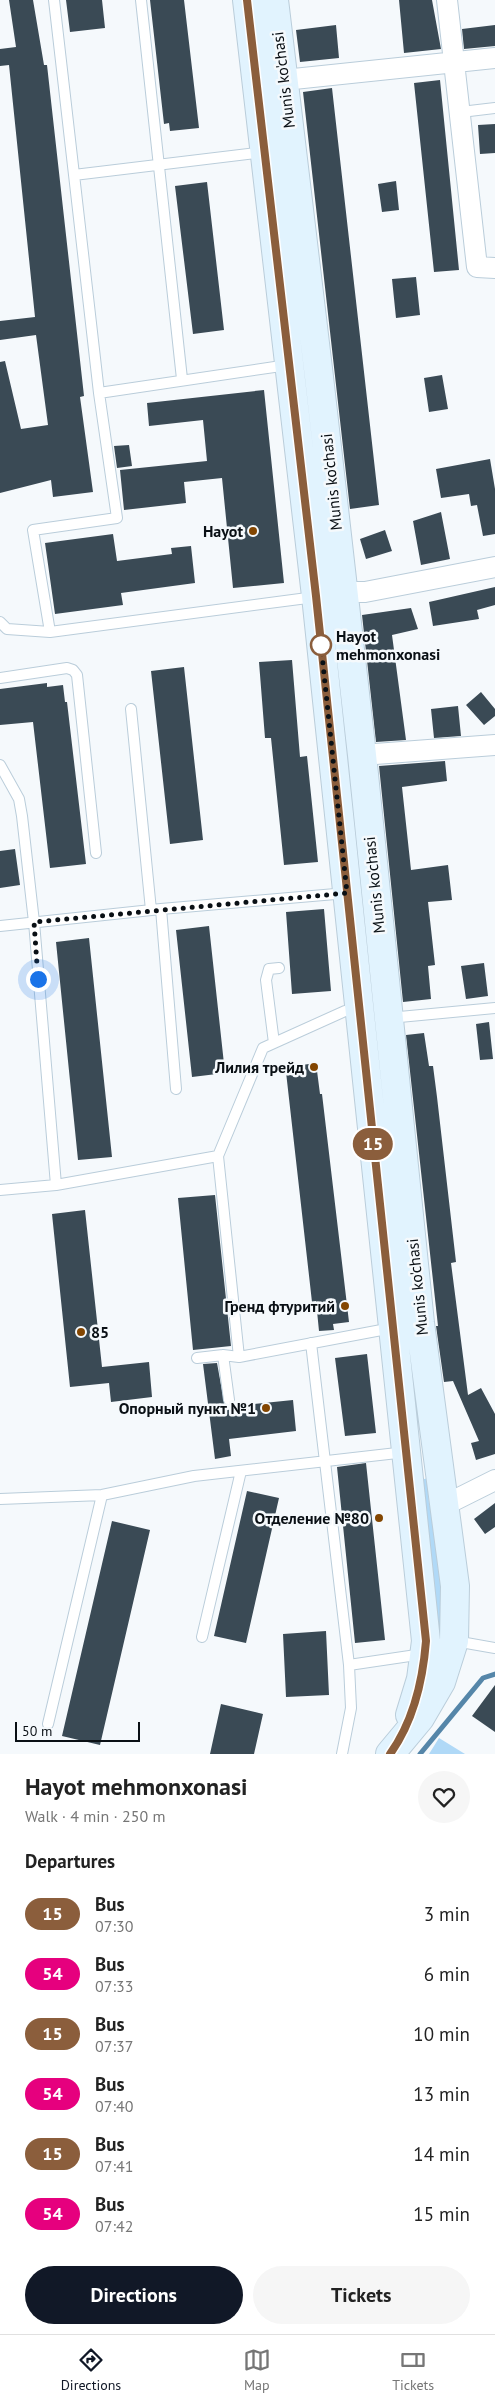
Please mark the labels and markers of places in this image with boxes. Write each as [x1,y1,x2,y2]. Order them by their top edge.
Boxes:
place label: Hayot [203,521,243,541]
marker: Hayot [247,525,259,537]
place label: Hayot mehmonxonasi [336,626,440,664]
marker: Hayot mehmonxonasi [310,634,332,656]
place label: Лилия трейд [214,1057,304,1077]
marker: Лилия трейд [308,1061,320,1073]
place label: Гренд фтуритий [224,1296,335,1316]
marker: Гренд фтуритий [339,1300,351,1312]
place label: 85 [91,1322,109,1342]
marker: 85 [75,1326,87,1338]
place label: Опорный пункт №1 [119,1398,256,1418]
marker: Опорный пункт №1 [260,1402,272,1414]
place label: Отделение №80 [255,1508,369,1528]
marker: Отделение №80 [373,1512,385,1524]

